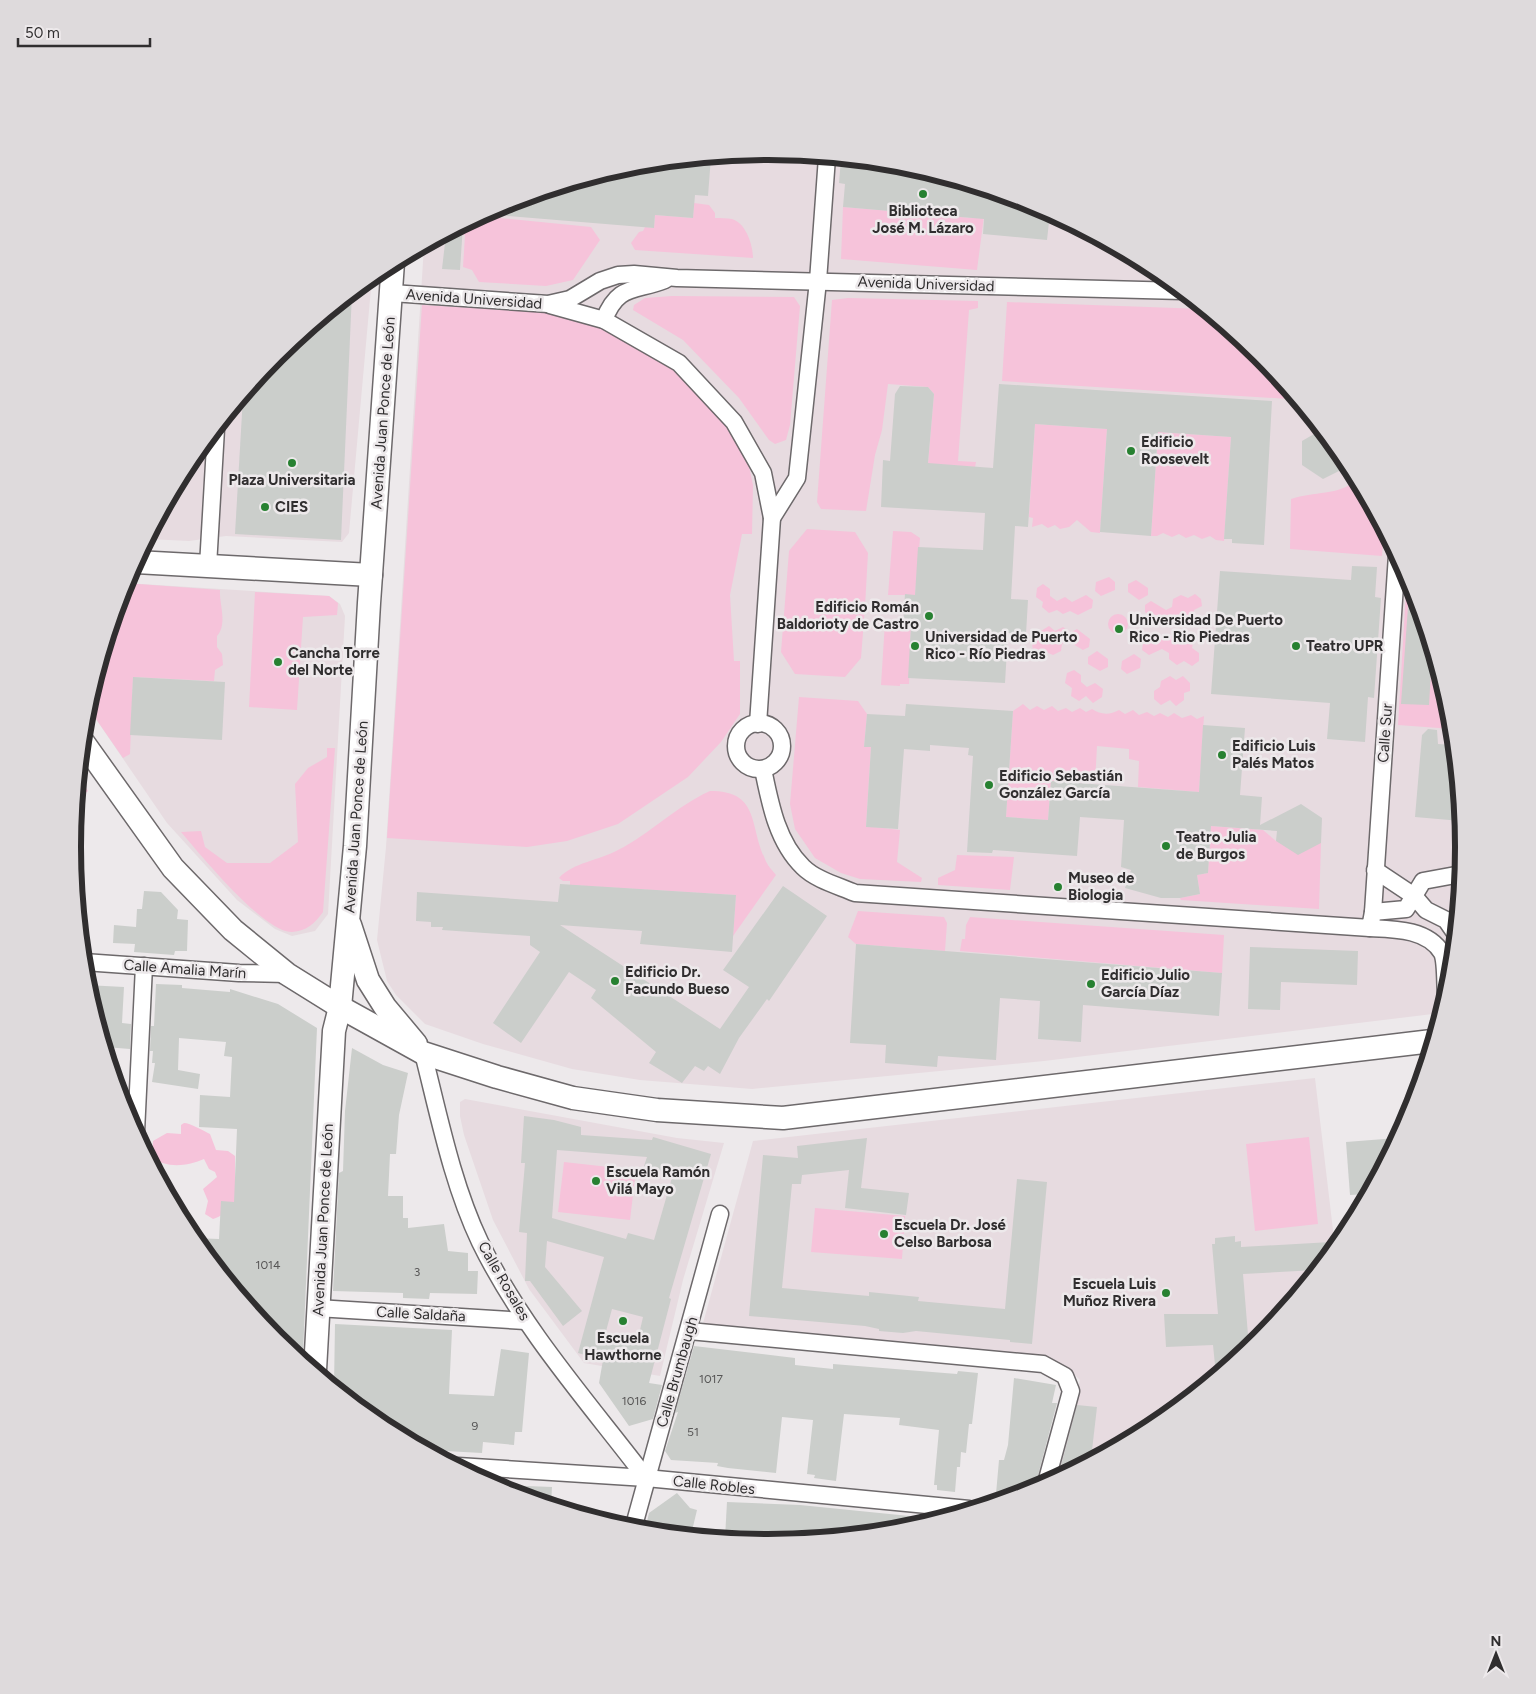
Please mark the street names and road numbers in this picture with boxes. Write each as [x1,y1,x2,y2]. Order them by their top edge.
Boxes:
street label: Avenida Universidad [857,273,995,295]
street label: Avenida Universidad [405,285,543,313]
street label: Avenida Juan Ponce de León [367,316,399,510]
street label: Calle Sur [1374,703,1396,763]
street label: Avenida Juan Ponce de León [340,720,372,914]
street label: Calle Amalia Marín [123,956,247,982]
street label: Avenida Juan Ponce de León [309,1123,337,1317]
street label: Calle Rosales [474,1238,534,1324]
street label: Calle Saldaña [376,1303,466,1325]
street label: Calle Brumbaugh [653,1315,701,1429]
street label: Calle Robles [672,1472,756,1498]

